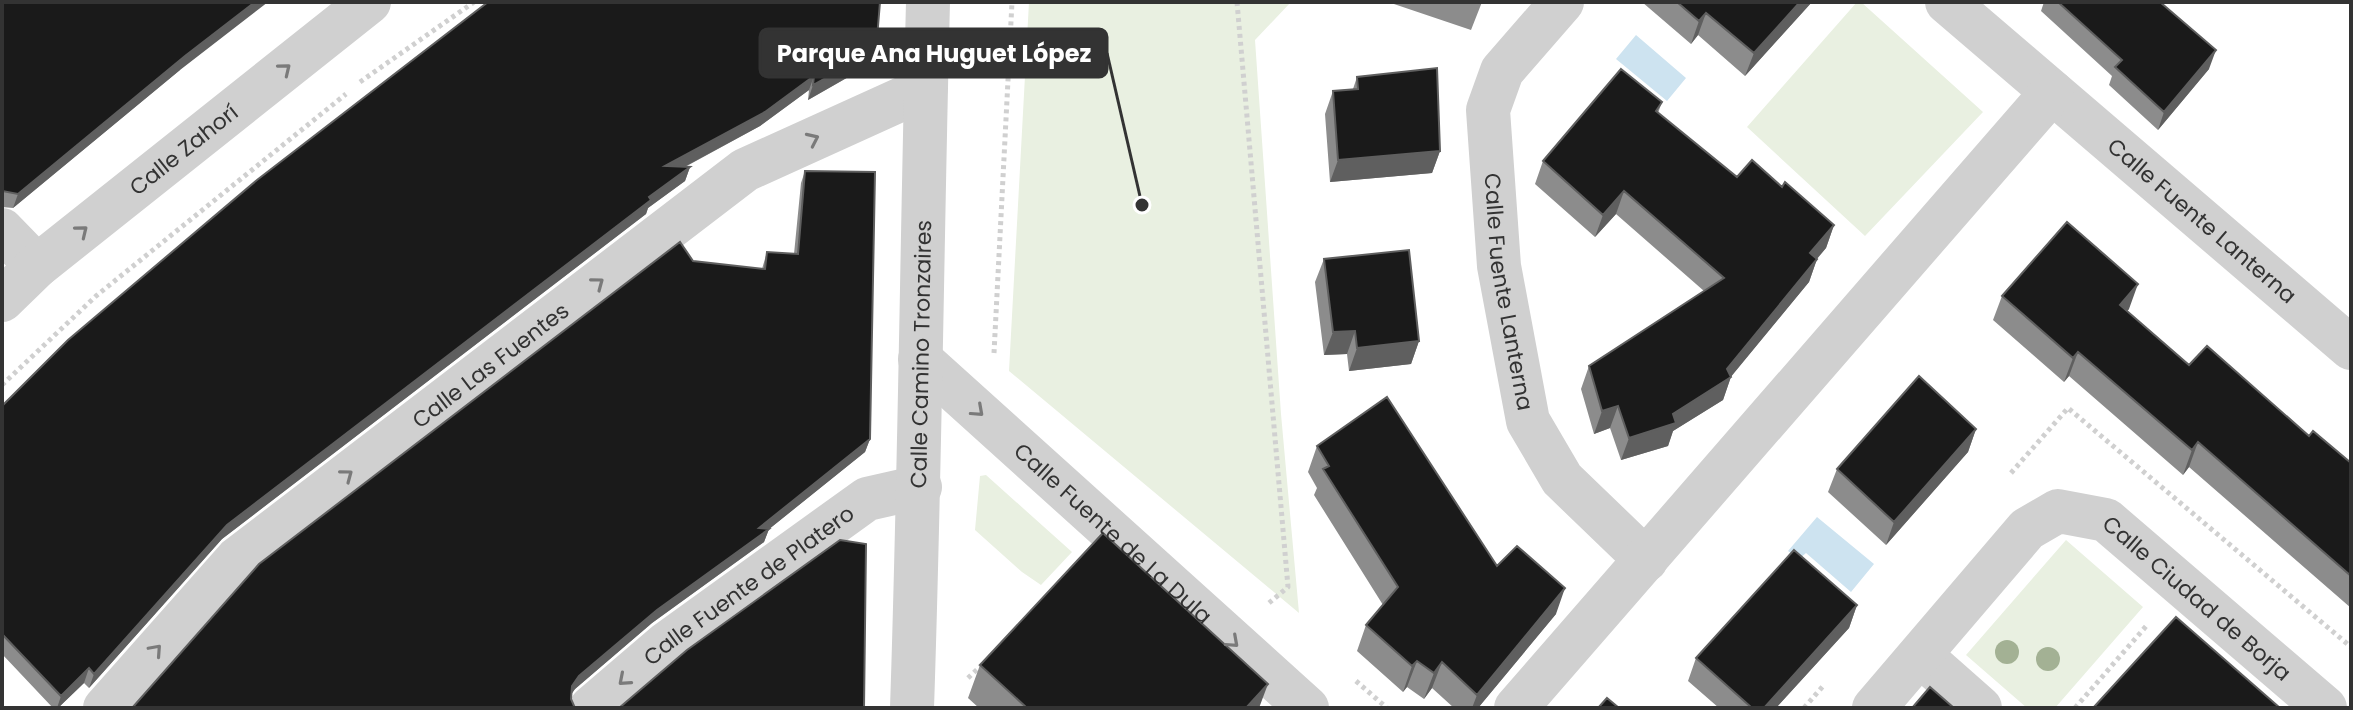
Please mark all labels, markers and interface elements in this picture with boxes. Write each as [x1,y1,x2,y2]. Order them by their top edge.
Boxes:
callout: Parque Ana Huguet López [760,29,1107,77]
text: Parque Ana Huguet López [777,37,1091,70]
one-way arrow [276,64,291,78]
street label: Calle Zahorí [123,97,245,203]
street label: Calle Fuente Lanterna [2101,131,2303,311]
one-way arrow [805,133,819,149]
street label: Calle Fuente Lanterna [1476,172,1541,413]
street label: Calle Camino Tronzaires [903,220,939,489]
one-way arrow [73,226,88,240]
one-way arrow [589,278,604,292]
street label: Calle Las Fuentes [406,295,575,436]
one-way arrow [969,402,983,417]
street label: Calle Fuente de La Dula [1007,436,1219,631]
one-way arrow [338,470,353,484]
street label: Calle Fuente de Platero [637,498,861,673]
street label: Calle Ciudad de Borja [2096,509,2298,688]
one-way arrow [1224,632,1239,646]
one-way arrow [147,644,161,659]
one-way arrow [618,670,633,685]

